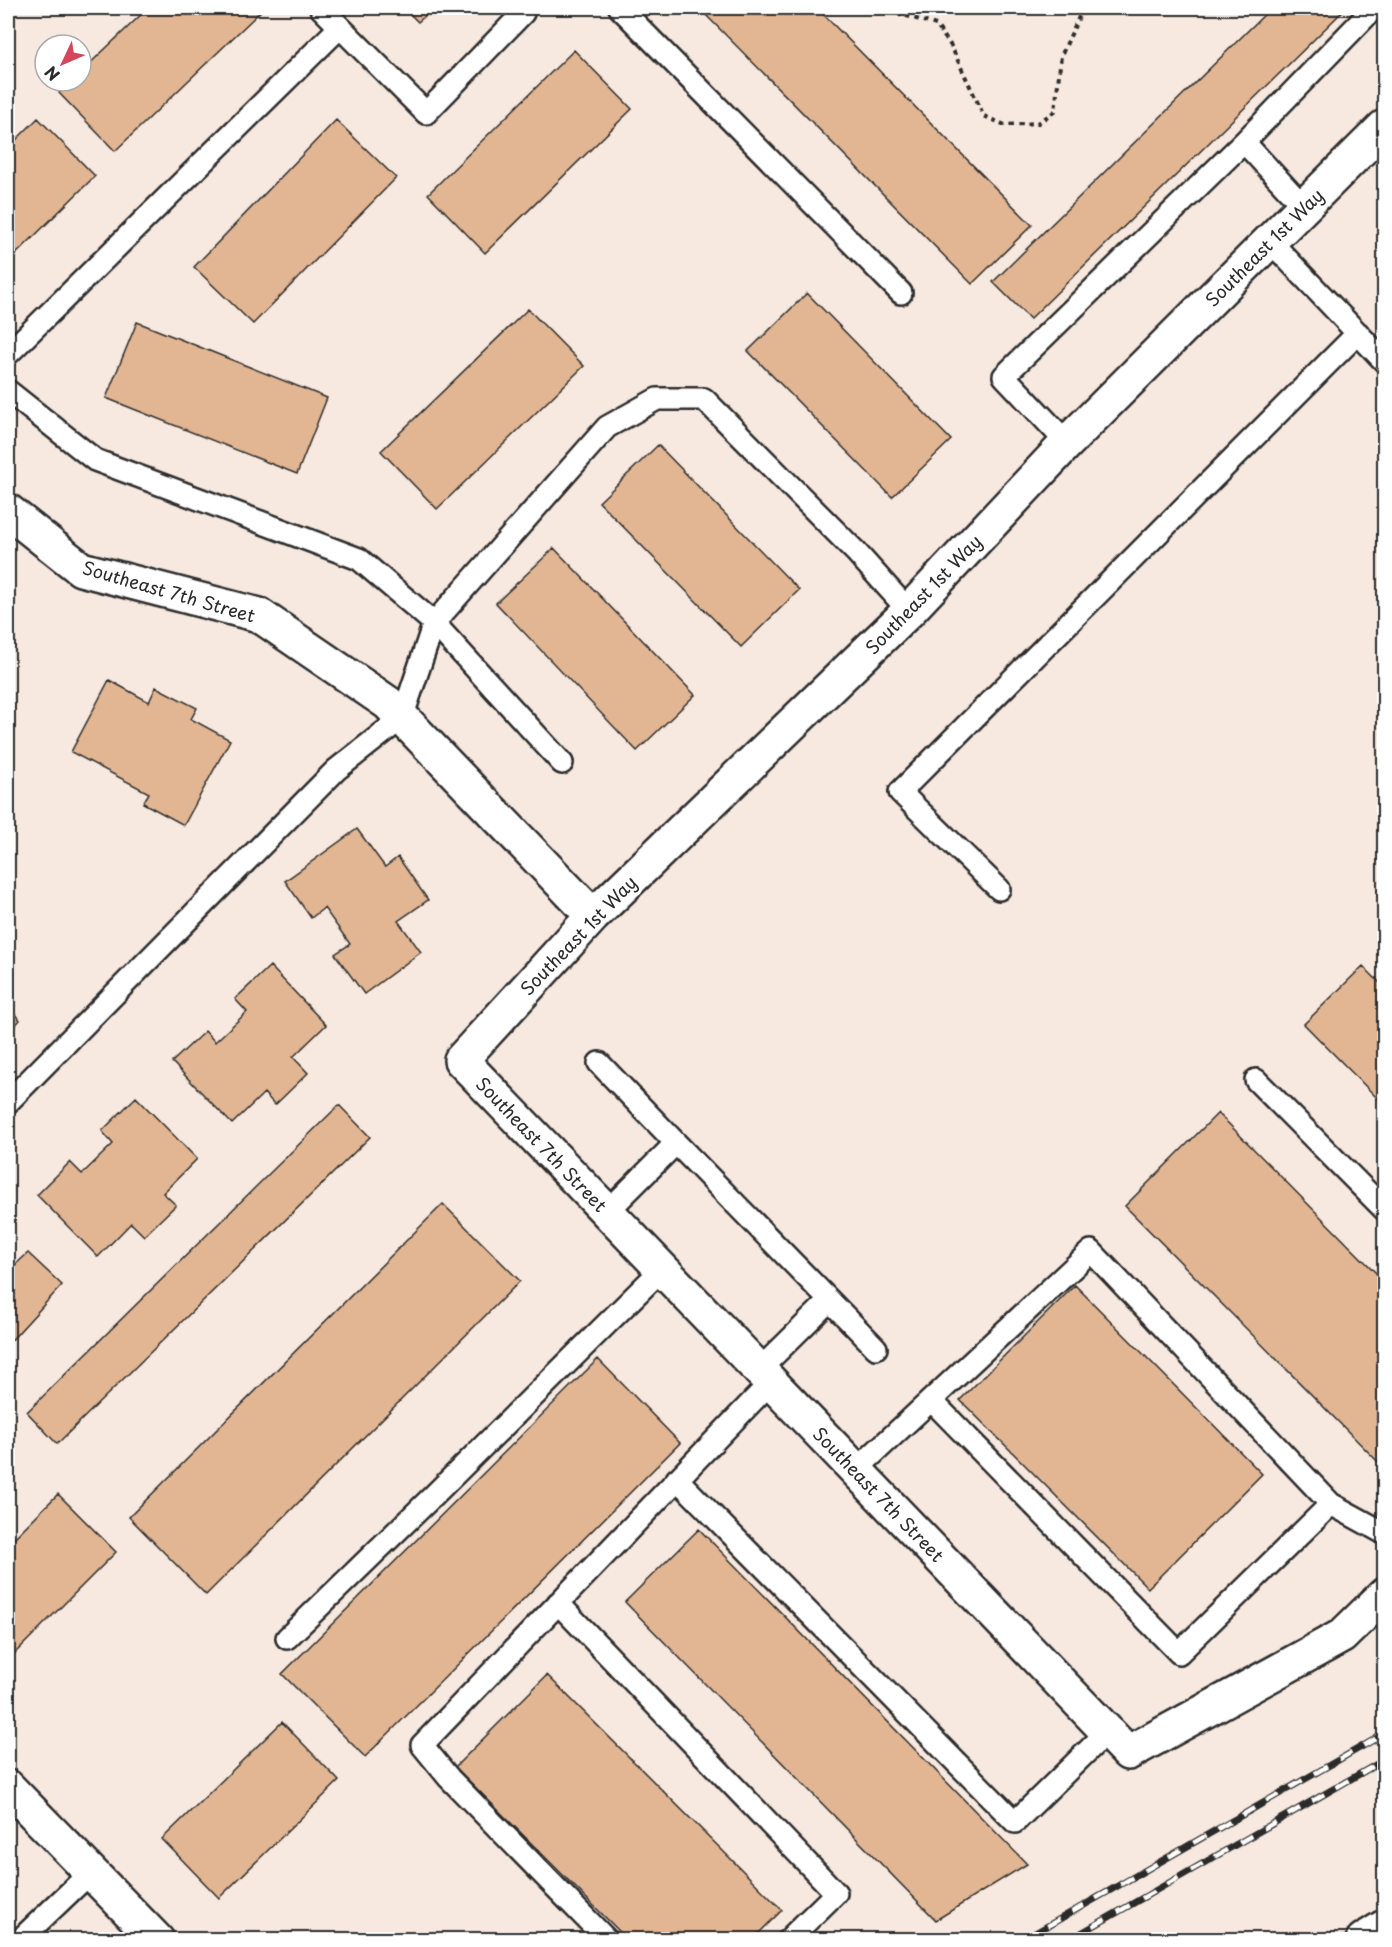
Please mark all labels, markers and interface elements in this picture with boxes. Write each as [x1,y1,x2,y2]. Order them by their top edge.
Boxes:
north arrow [33,33,93,93]
text: N [38,61,65,87]
street label: Southeast 1st Way [1199,182,1329,312]
street label: Southeast 1st Way [859,528,987,660]
street label: Southeast 7th Street [79,553,259,629]
street label: Southeast 1st Way [514,869,642,1001]
street label: Southeast 7th Street [470,1070,614,1218]
street label: Southeast 7th Street [807,1420,951,1568]

